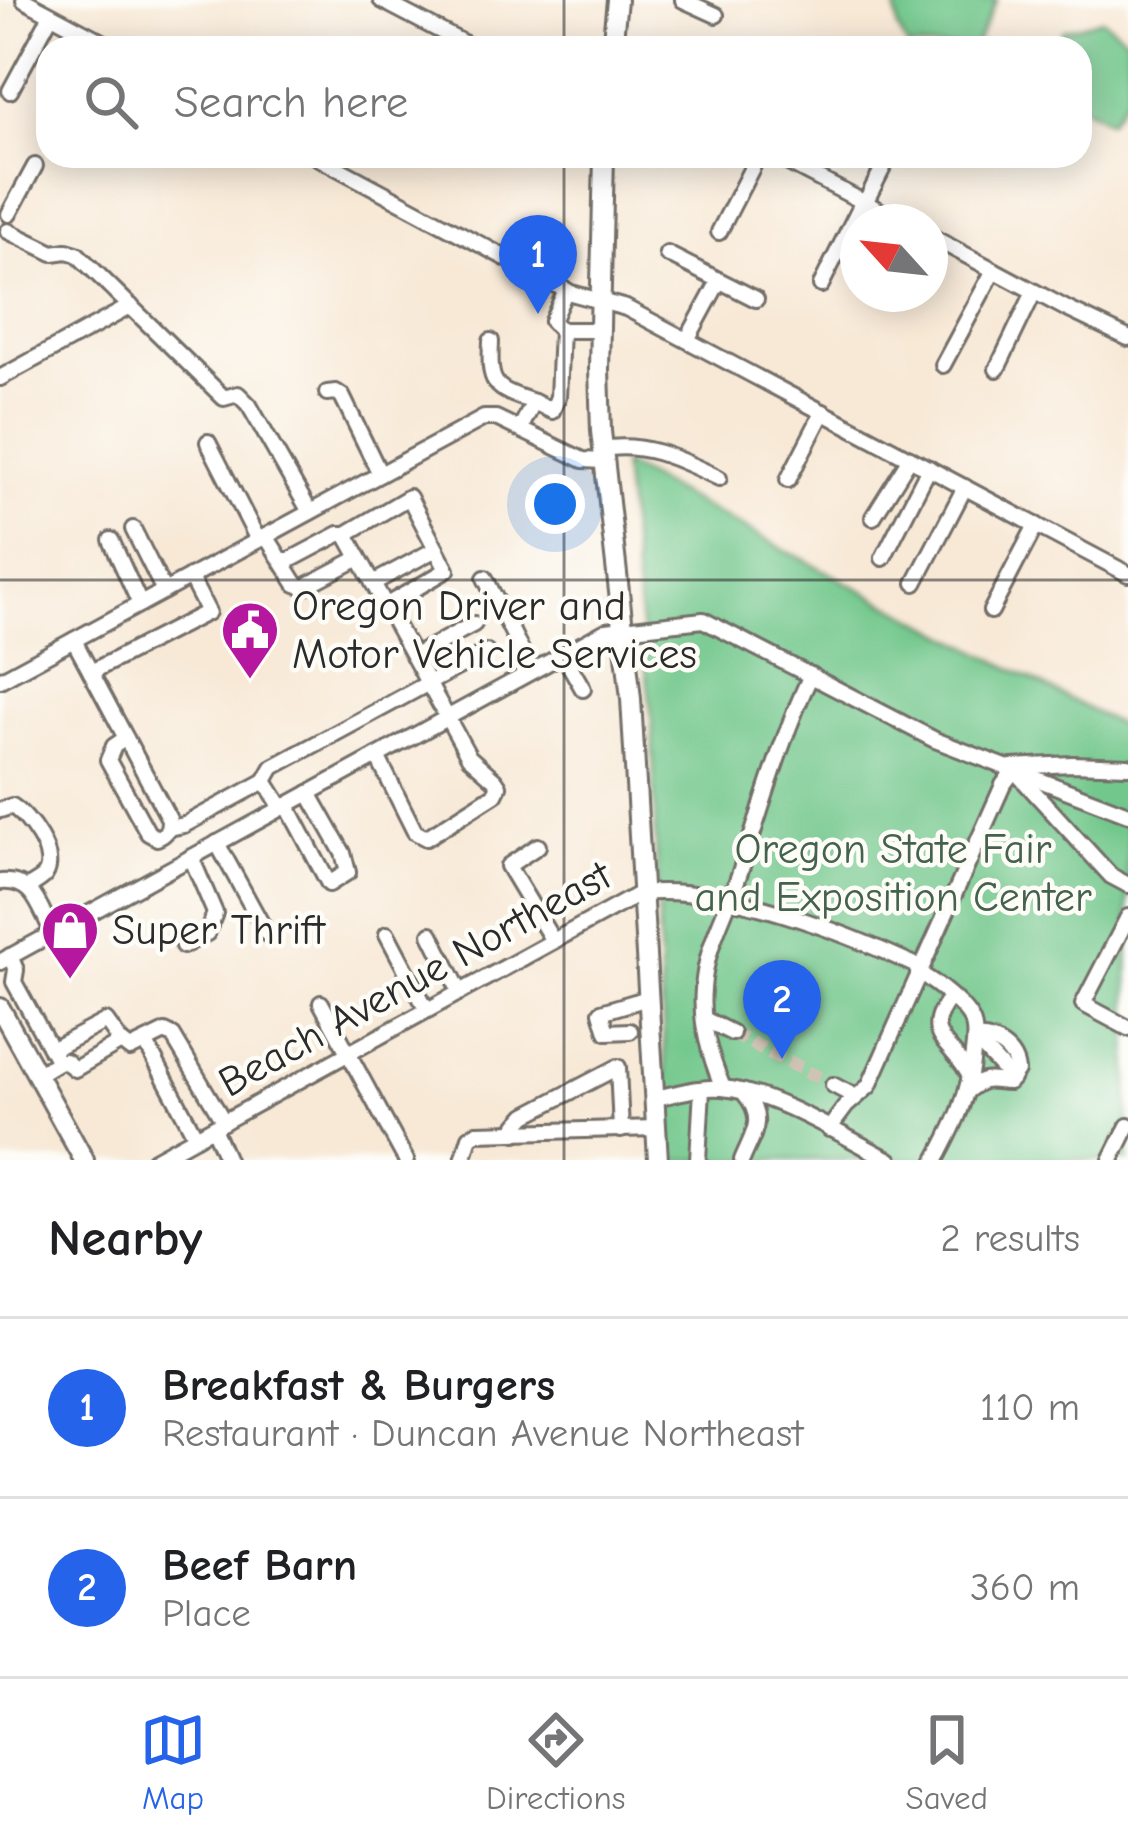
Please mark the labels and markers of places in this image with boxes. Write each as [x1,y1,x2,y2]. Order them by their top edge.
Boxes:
pin: 1 [499,215,577,314]
place label: Oregon Driver and Motor Vehicle Services [292,582,697,679]
public building icon: Oregon Driver and Motor Vehicle Services [219,599,281,681]
shop icon: Super Thrift [39,899,101,981]
place label: Super Thrift [112,906,327,955]
pin: 2 [743,960,821,1059]

